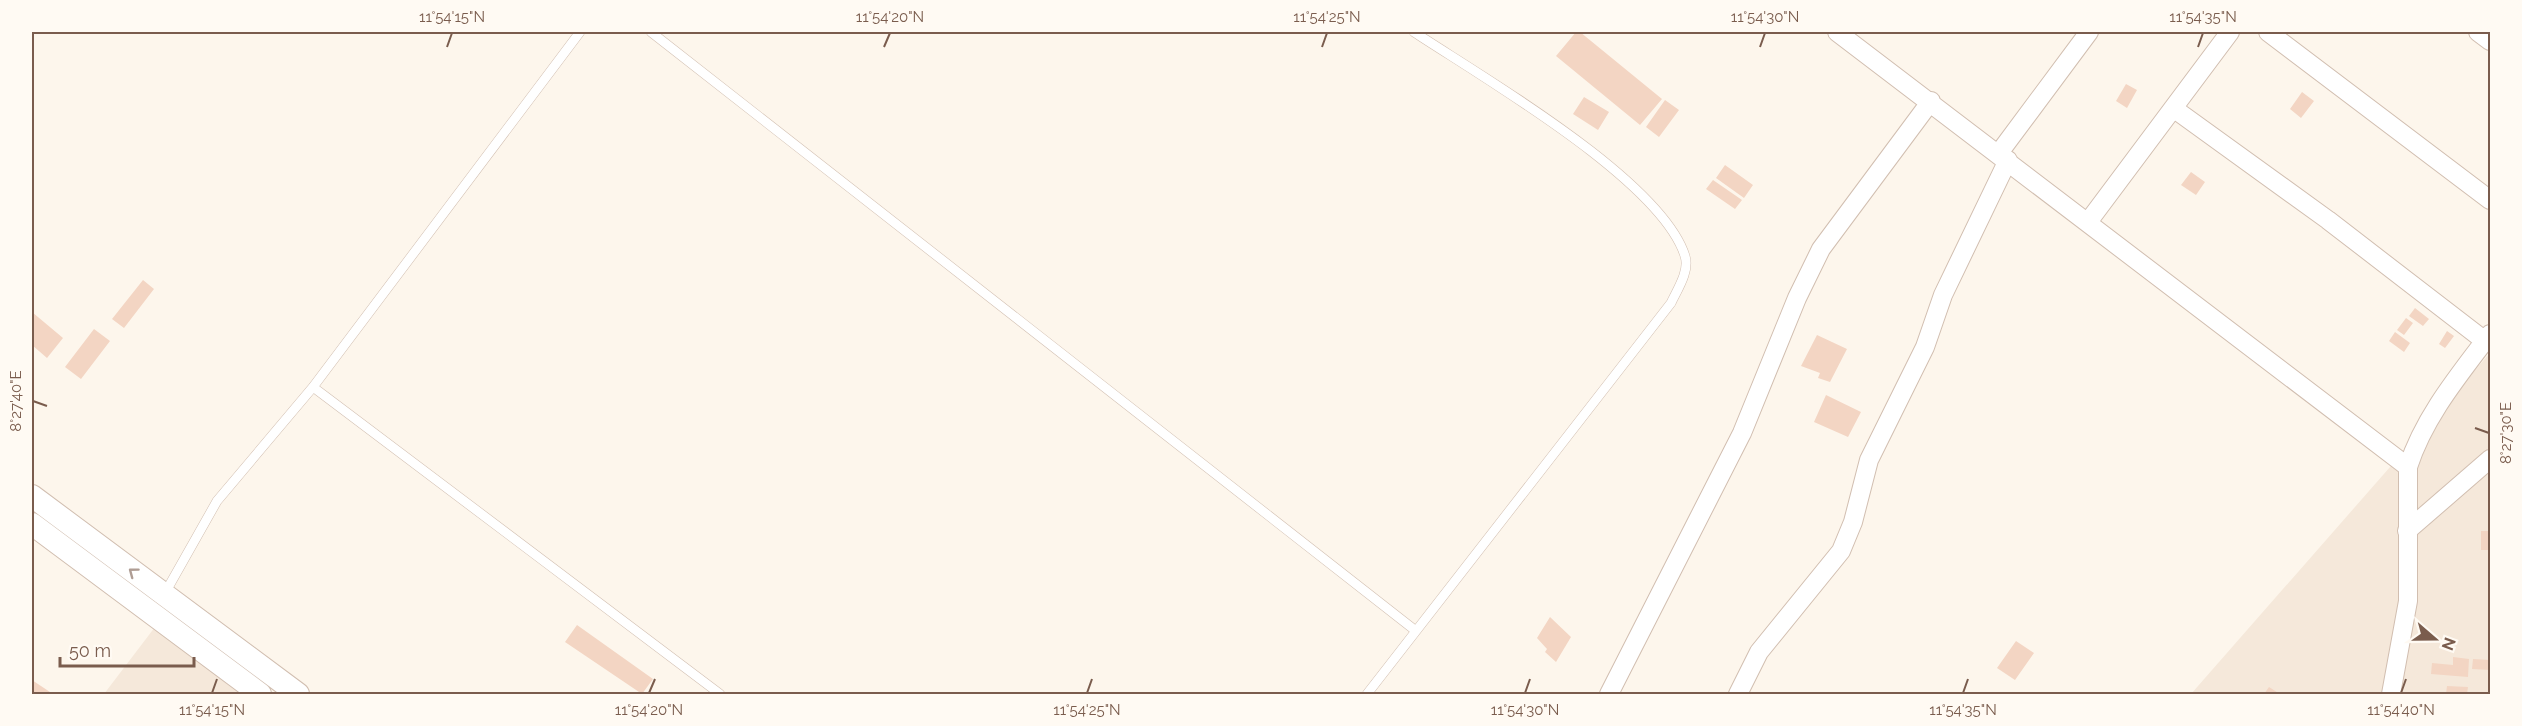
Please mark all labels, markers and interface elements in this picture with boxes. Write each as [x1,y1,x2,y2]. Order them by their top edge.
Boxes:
text: 11°54'15"N [419,8,485,26]
text: 11°54'20"N [856,8,924,26]
text: 11°54'25"N [1293,8,1361,26]
text: 11°54'30"N [1731,8,1799,26]
text: 11°54'35"N [2169,8,2237,26]
text: 8°27'40"E [7,370,25,432]
text: 8°27'30"E [2497,402,2515,464]
one-way arrow [129,568,140,579]
north arrow [2405,609,2465,669]
scale bar [60,630,194,668]
text: N [2438,635,2460,653]
text: 50 m [69,640,111,661]
text: 11°54'15"N [179,701,245,719]
text: 11°54'20"N [615,701,683,719]
text: 11°54'25"N [1053,701,1121,719]
text: 11°54'30"N [1491,701,1559,719]
text: 11°54'35"N [1929,701,1997,719]
text: 11°54'40"N [2367,701,2435,719]

